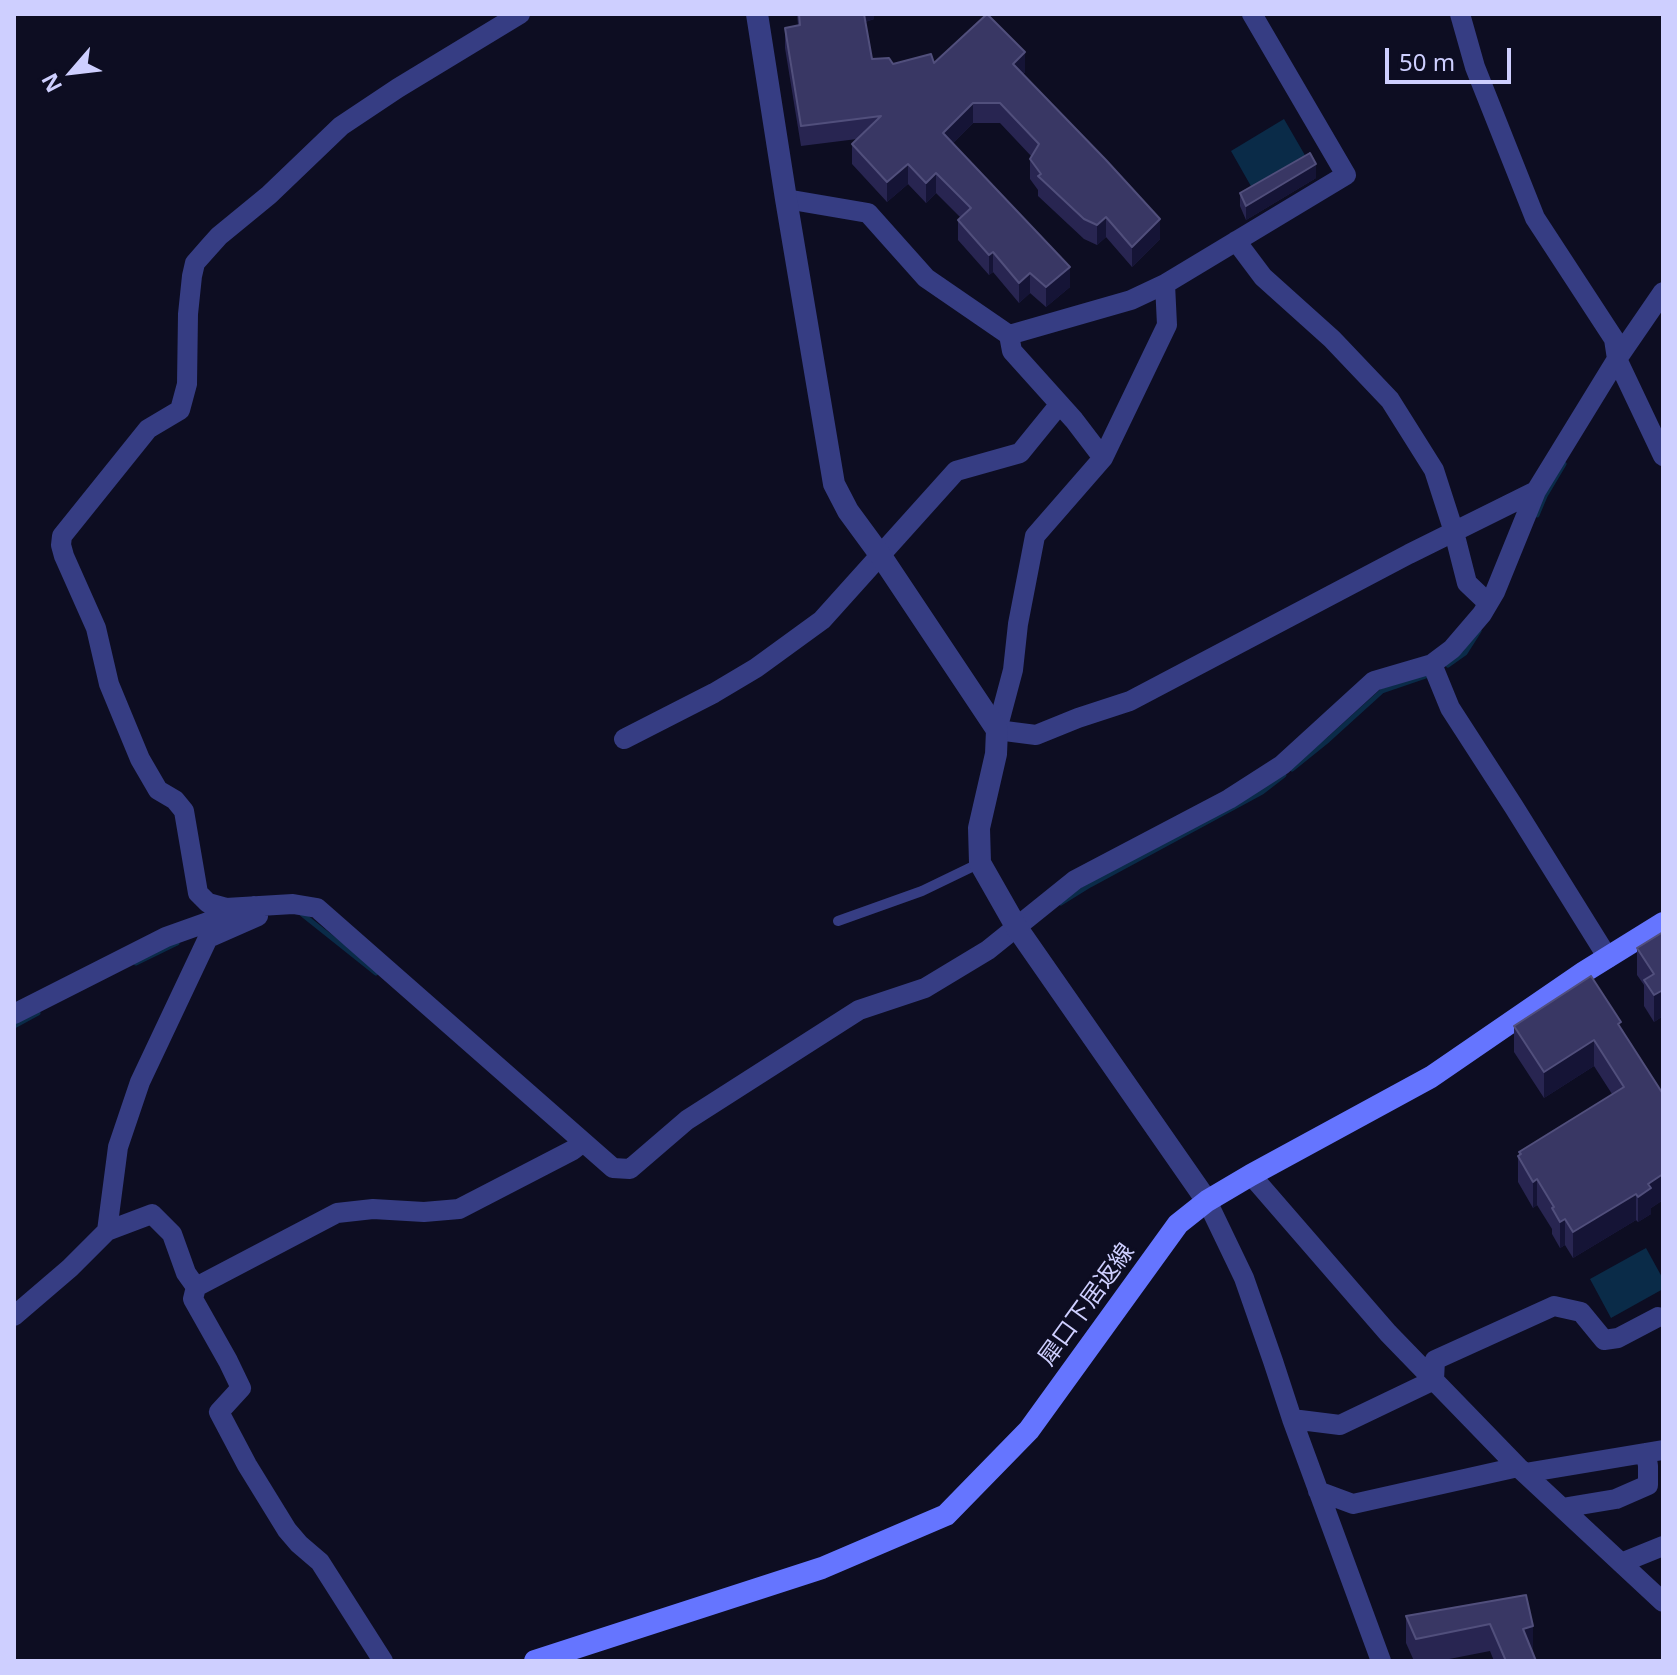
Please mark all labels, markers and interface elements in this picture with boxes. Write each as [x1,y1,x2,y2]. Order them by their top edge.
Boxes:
north arrow [32,32,112,112]
scale bar [1389,32,1515,82]
text: 50 m [1399,45,1455,78]
text: N [33,68,68,98]
street label: 犀口下居返線 [1033,1238,1141,1372]

